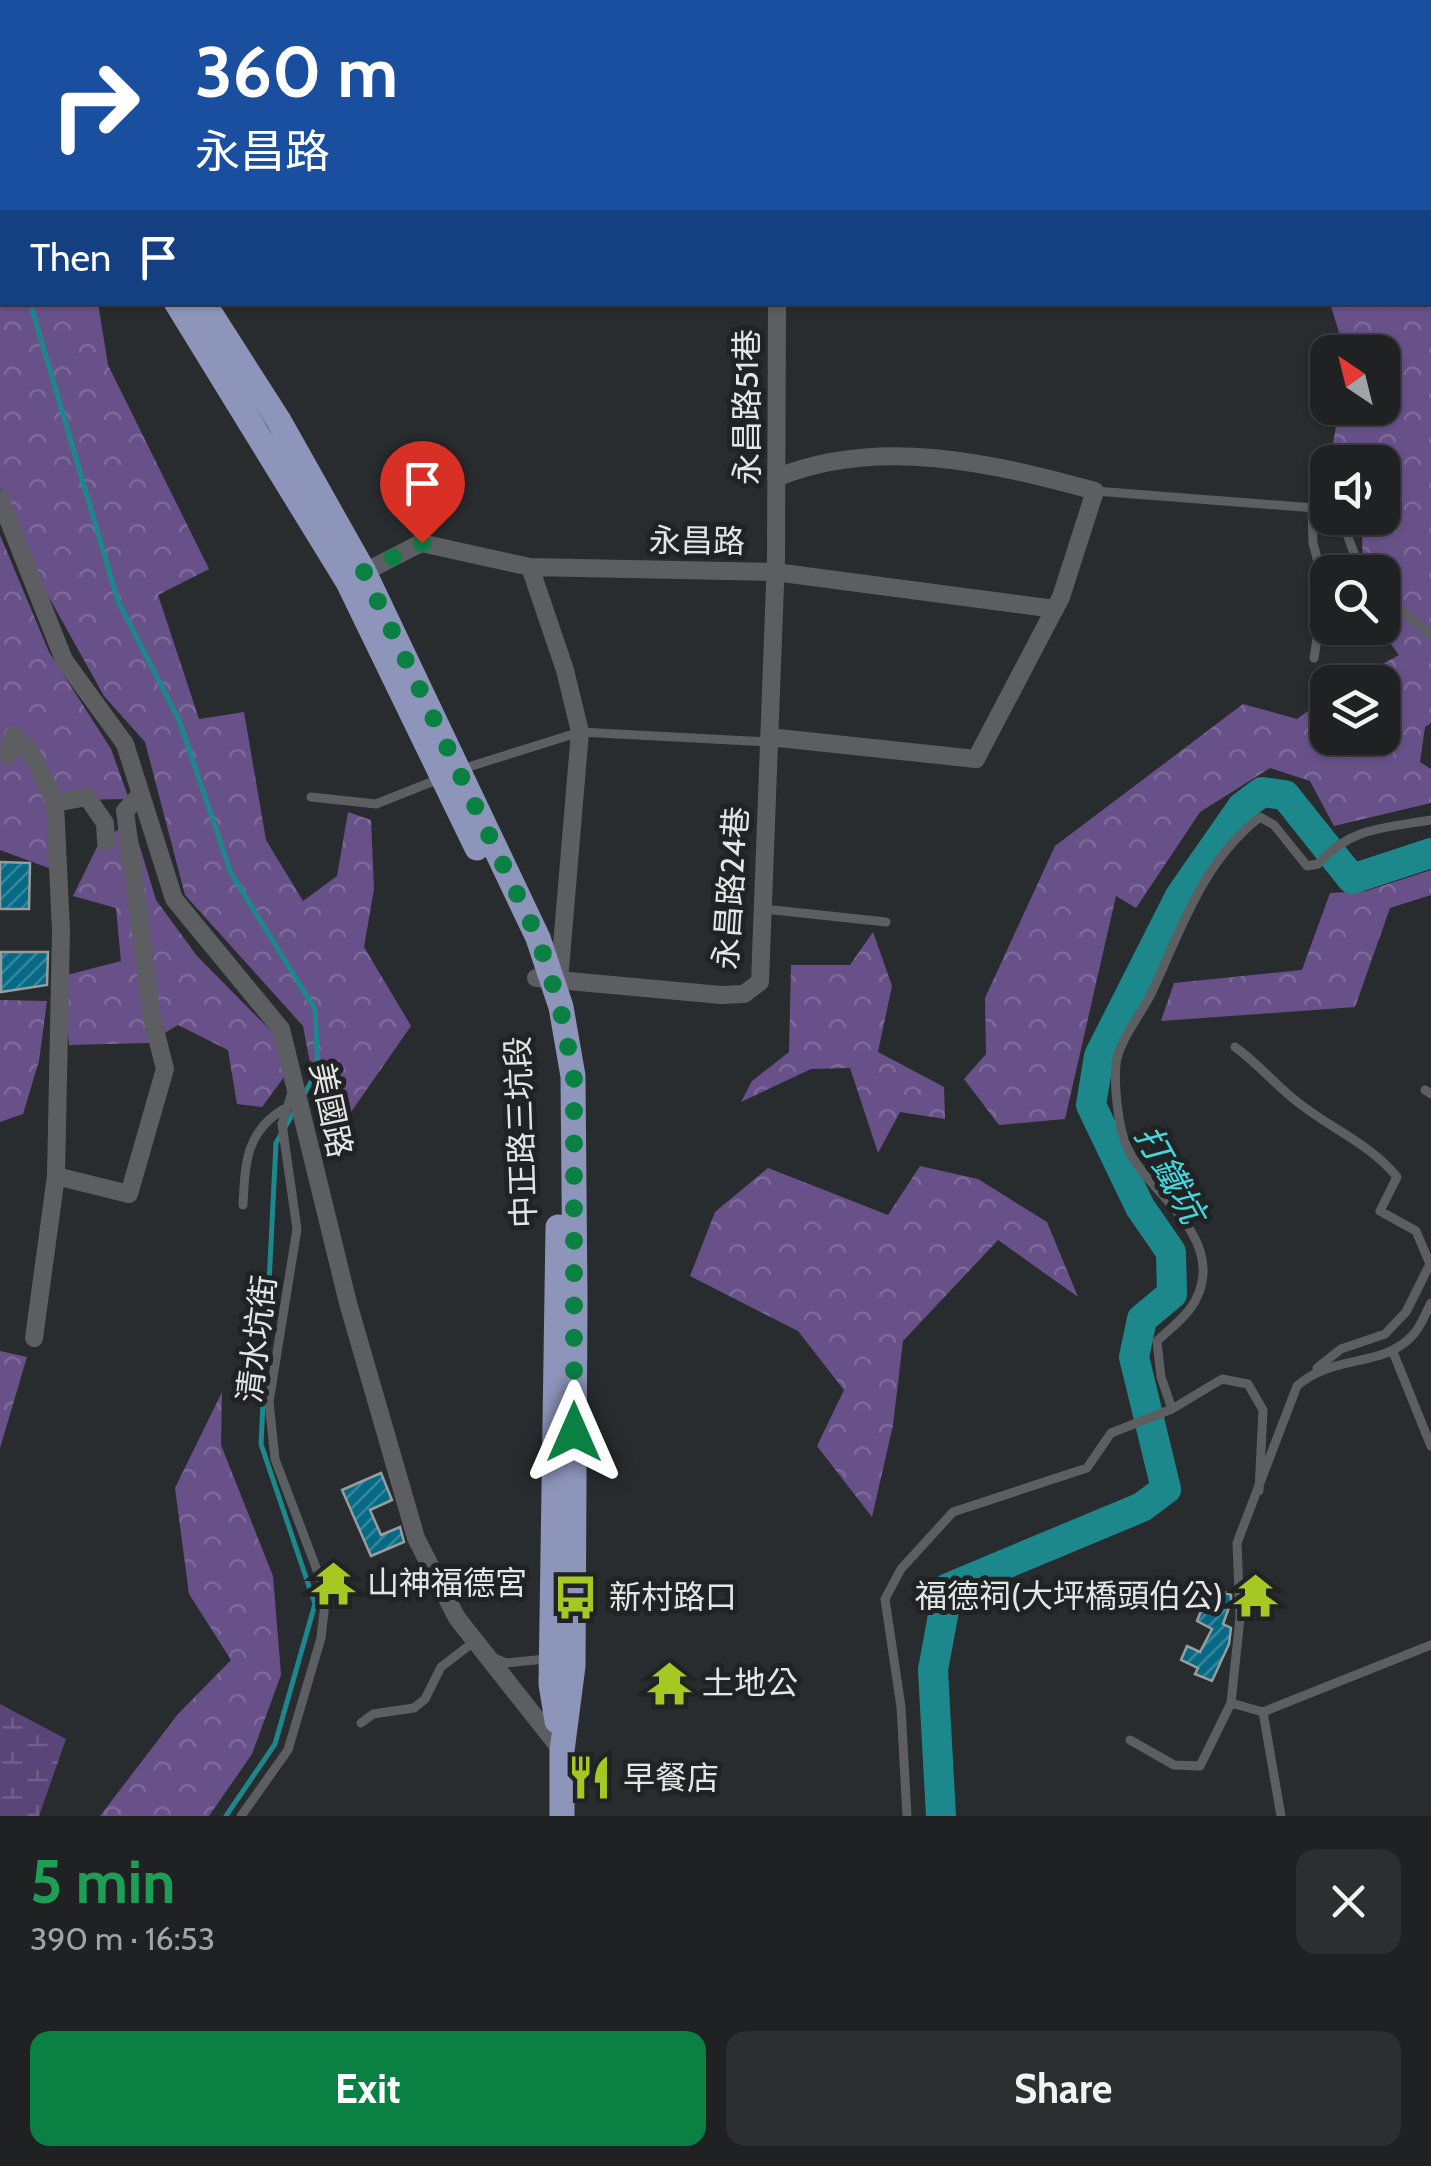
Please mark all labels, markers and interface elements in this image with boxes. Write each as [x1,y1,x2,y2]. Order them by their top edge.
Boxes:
text: 360 m [195,29,398,115]
icon: right [30,40,160,170]
text: 永昌路 [195,124,330,178]
icon: arrive [131,230,186,285]
text: Then [30,234,111,281]
street label: 永昌路51巷 [727,329,766,485]
north arrow [1310,335,1400,425]
map controls [1310,335,1400,755]
pin [380,441,465,544]
button: sound [1310,445,1400,535]
icon: arrive [395,456,450,511]
street label: 永昌路 [649,520,745,561]
button: search [1310,555,1400,645]
button: layers [1310,665,1400,755]
street label: 永昌路24巷 [705,805,756,971]
street label: 中正路三坑段 [498,1035,543,1229]
street label: 美國路 [302,1059,361,1161]
water label: 打鐵坑 [1126,1117,1217,1234]
street label: 清水坑街 [229,1273,284,1405]
position arrow [522,1380,626,1484]
temple icon: 山神福德宮 [310,1559,358,1607]
place label: 山神福德宮 [367,1563,527,1602]
temple icon: 福德祠(大坪橋頭伯公) [1232,1572,1280,1620]
bus stop icon: 新村路口 [552,1573,600,1621]
place label: 福德祠(大坪橋頭伯公) [915,1576,1223,1615]
place label: 新村路口 [609,1577,737,1616]
temple icon: 土地公 [645,1659,693,1707]
place label: 土地公 [702,1663,798,1702]
restaurant icon: 早餐店 [566,1754,614,1802]
place label: 早餐店 [623,1758,719,1797]
text: 5 min [30,1845,175,1918]
button: close [1296,1849,1401,1954]
text: 390 m · 16:53 [30,1919,215,1958]
button: Exit [30,2031,706,2146]
button: Share [726,2031,1401,2146]

